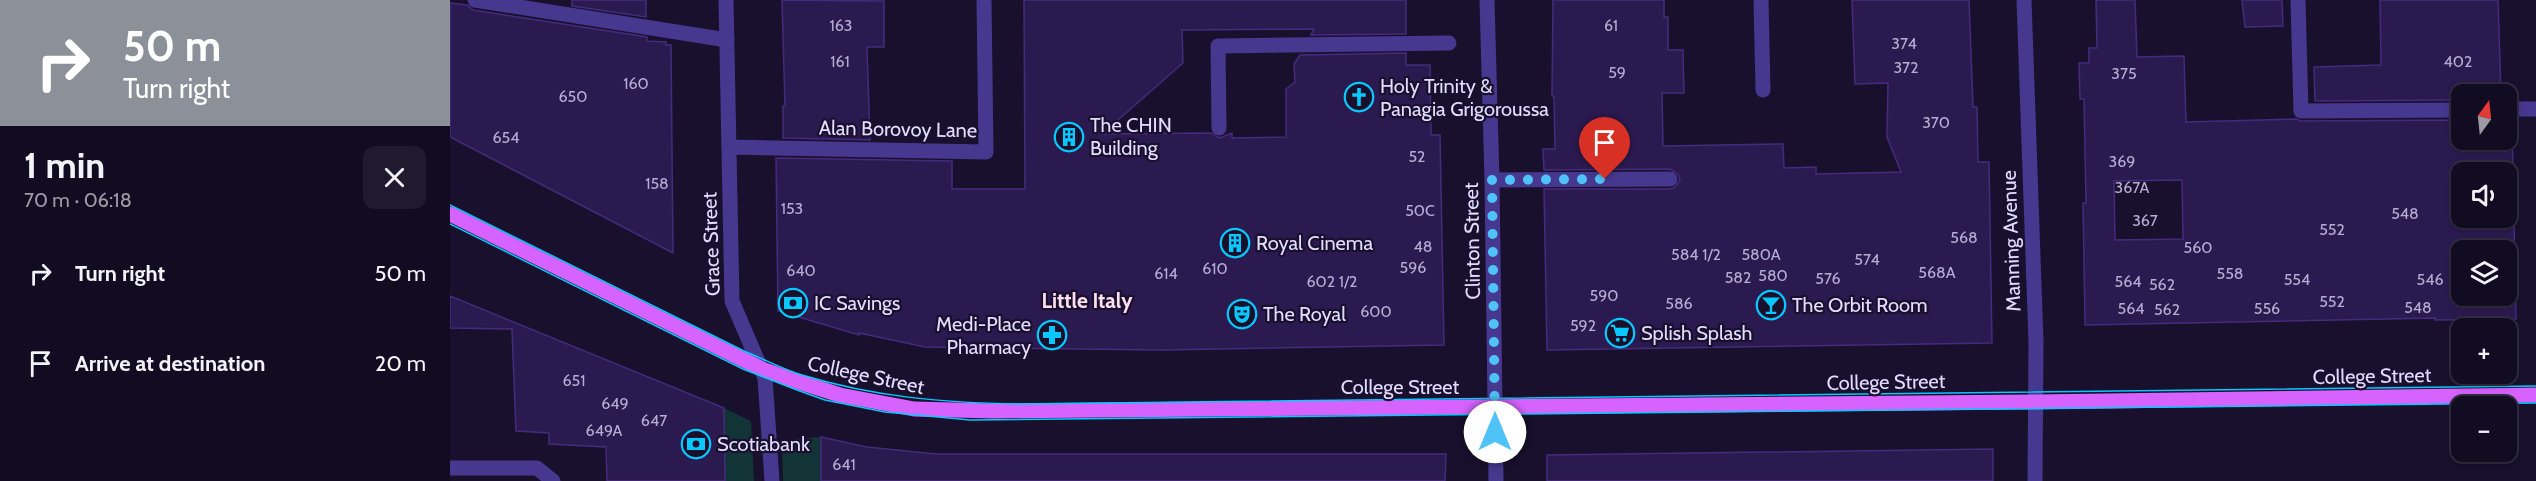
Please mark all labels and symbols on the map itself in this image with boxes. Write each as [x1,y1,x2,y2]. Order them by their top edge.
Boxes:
house number: 163 [830,16,852,35]
house number: 61 [1604,16,1618,35]
house number: 374 [1891,34,1917,53]
house number: 161 [830,52,850,71]
house number: 402 [2444,52,2472,71]
house number: 372 [1893,58,1919,77]
house number: 59 [1608,63,1626,82]
house number: 375 [2111,64,2137,83]
house number: 160 [623,74,649,93]
place label: Holy Trinity & Panagia Grigoroussa [1380,74,1549,121]
church icon: Holy Trinity & Panagia Grigoroussa [1343,81,1375,113]
north arrow [2451,84,2517,150]
house number: 650 [559,87,587,106]
place label: The CHIN Building [1090,113,1172,160]
house number: 370 [1922,113,1950,132]
street label: Alan Borovoy Lane [819,116,977,142]
pin [1579,117,1630,179]
building icon: The CHIN Building [1053,121,1085,153]
house number: 654 [493,128,520,147]
house number: 52 [1408,147,1426,166]
house number: 369 [2109,152,2135,171]
street label: Manning Avenue [1997,170,2025,312]
house number: 158 [645,174,669,193]
house number: 367A [2115,178,2150,197]
street label: Clinton Street [1459,182,1485,300]
street label: Grace Street [697,191,725,296]
house number: 153 [781,199,803,218]
house number: 50C [1405,201,1435,220]
house number: 548 [2391,204,2419,223]
house number: 367 [2132,211,2158,230]
house number: 552 [2319,220,2345,239]
building icon: Royal Cinema [1219,227,1251,259]
house number: 568 [1950,228,1978,247]
place label: Royal Cinema [1256,231,1373,255]
house number: 48 [1414,237,1432,256]
house number: 560 [2184,238,2212,257]
house number: 584 1/2 [1671,245,1721,264]
house number: 580A [1741,245,1781,264]
house number: 574 [1854,250,1880,269]
house number: 596 [1400,258,1426,277]
house number: 610 [1202,259,1228,278]
house number: 640 [786,261,816,280]
house number: 568A [1918,263,1956,282]
house number: 614 [1154,264,1178,283]
house number: 558 [2216,264,2244,283]
house number: 580 [1758,266,1788,285]
house number: 582 [1725,268,1751,287]
house number: 576 [1815,269,1841,288]
house number: 554 [2284,270,2310,289]
house number: 546 [2417,270,2444,289]
house number: 602 1/2 [1306,272,1358,291]
house number: 564 [2115,272,2142,291]
house number: 562 [2149,275,2175,294]
house number: 590 [1590,286,1618,305]
bank icon: IC Savings [777,287,809,319]
district label: Little Italy [1042,288,1133,313]
bar icon: The Orbit Room [1755,289,1787,321]
place label: IC Savings [814,291,900,315]
house number: 552 [2319,292,2345,311]
place label: The Orbit Room [1792,293,1928,317]
house number: 586 [1665,294,1693,313]
theatre icon: The Royal [1226,298,1258,330]
house number: 548 [2404,298,2432,317]
house number: 564 [2118,299,2145,318]
house number: 556 [2254,299,2280,318]
house number: 562 [2154,300,2180,319]
place label: The Royal [1263,302,1346,326]
house number: 600 [1360,302,1392,321]
place label: Medi-Place Pharmacy [936,312,1031,359]
house number: 592 [1570,316,1596,335]
supermarket icon: Splish Splash [1604,317,1636,349]
pharmacy icon: Medi-Place Pharmacy [1036,319,1068,351]
place label: Splish Splash [1641,321,1752,345]
street label: College Street [805,351,927,399]
street label: College Street [2312,363,2432,389]
street label: College Street [1826,369,1946,395]
house number: 651 [563,371,585,390]
street label: College Street [1341,375,1460,399]
house number: 649 [601,394,629,413]
position arrow [1463,400,1527,464]
house number: 647 [641,411,667,430]
house number: 649A [586,421,623,440]
bank icon: Scotiabank [680,428,712,460]
place label: Scotiabank [717,432,810,456]
house number: 641 [832,455,856,474]

